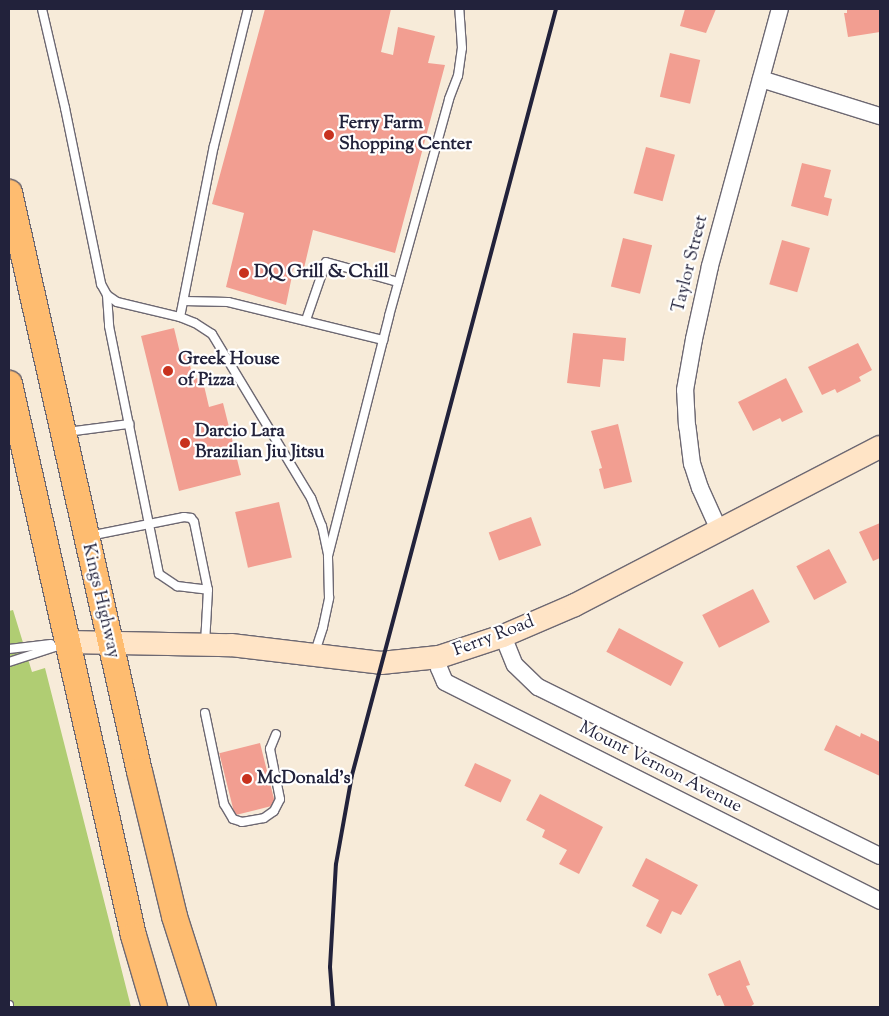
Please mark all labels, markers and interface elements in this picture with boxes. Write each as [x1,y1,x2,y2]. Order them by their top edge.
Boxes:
place label: Ferry Farm Shopping Center [339,114,472,156]
marker: Ferry Farm Shopping Center [323,129,335,141]
street label: Taylor Street [668,213,714,315]
place label: DQ Grill & Chill [254,262,389,284]
marker: DQ Grill & Chill [238,267,250,279]
place label: Greek House of Pizza [178,350,280,392]
marker: Greek House of Pizza [162,365,174,377]
place label: Darcio Lara Brazilian Jiu Jitsu [195,422,324,464]
marker: Darcio Lara Brazilian Jiu Jitsu [179,437,191,449]
street label: Kings Highway [76,541,124,661]
street label: Ferry Road [451,612,537,662]
street label: Mount Vernon Avenue [575,718,745,818]
place label: McDonald's [257,768,351,790]
marker: McDonald's [241,773,253,785]

